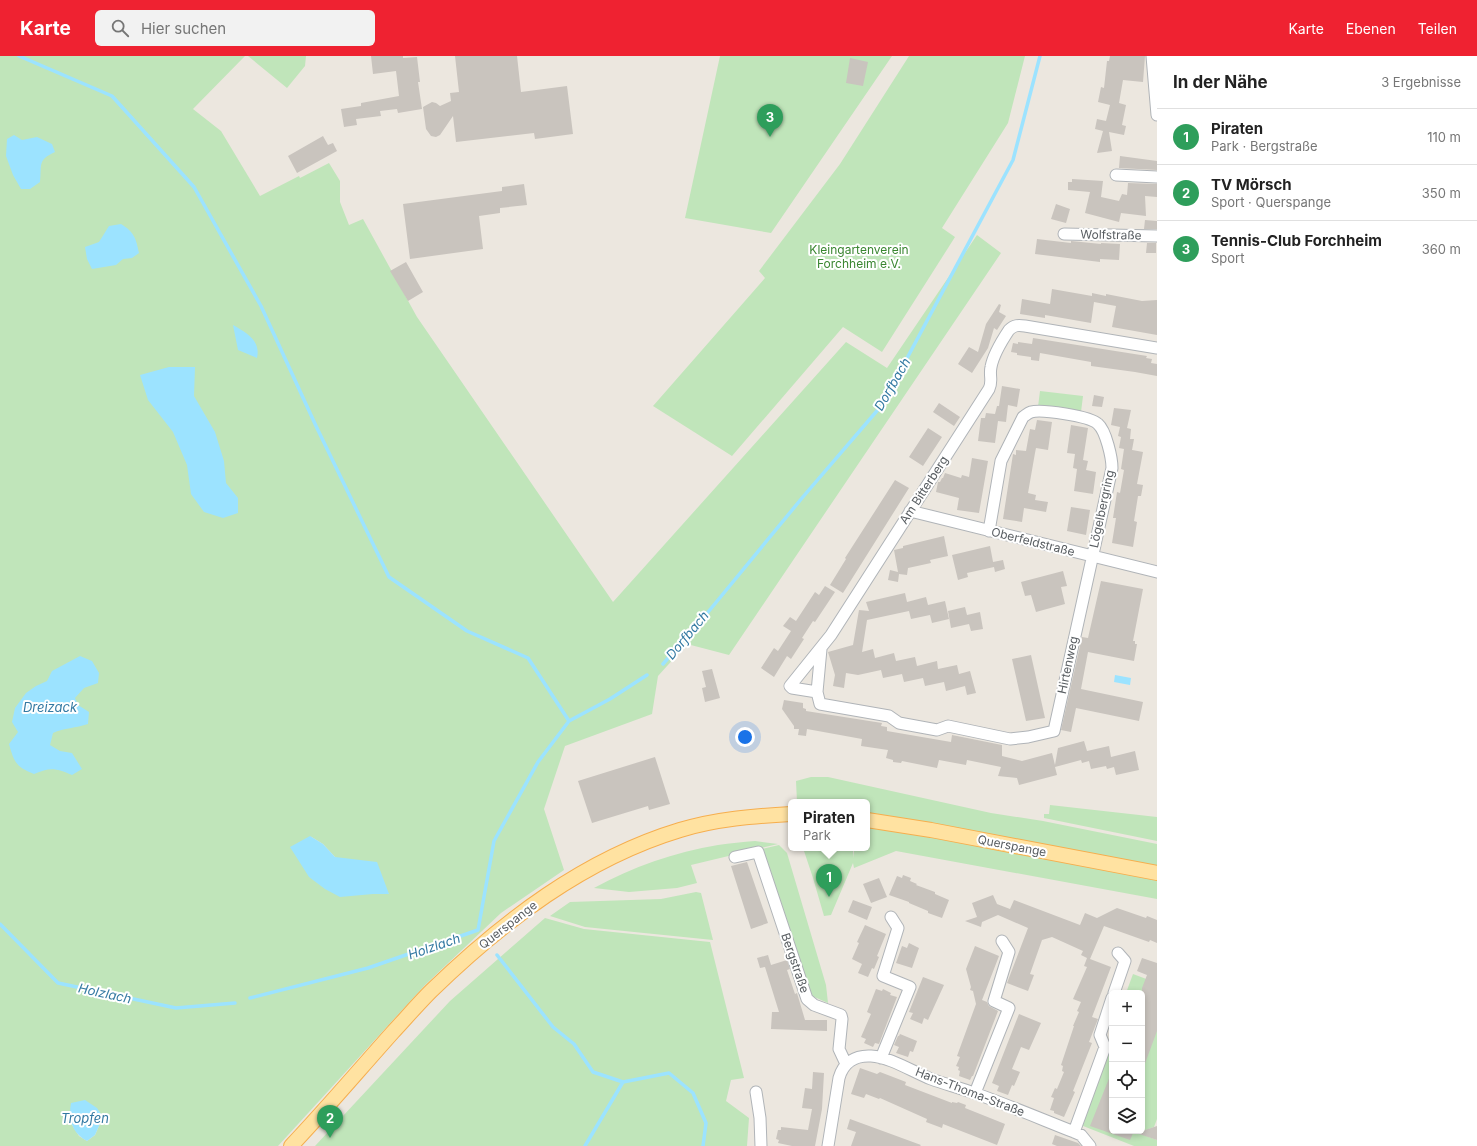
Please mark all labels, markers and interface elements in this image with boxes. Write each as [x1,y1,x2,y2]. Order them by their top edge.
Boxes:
search box [95,10,375,46]
text: Karte [20,17,71,40]
icon: search [109,17,131,39]
text: Hier suchen [141,19,226,38]
text: Karte [1288,20,1324,37]
text: Ebenen [1346,20,1396,37]
text: Teilen [1418,20,1457,37]
text: In der Nähe [1173,72,1268,92]
text: 3 Ergebnisse [1381,74,1461,90]
pin: 3 [757,104,783,137]
text: Piraten [1211,119,1263,138]
text: 1 [1183,129,1189,145]
text: 110 m [1427,129,1461,145]
text: Park · Bergstraße [1211,138,1318,154]
text: TV Mörsch [1211,175,1292,194]
text: 2 [1182,185,1190,201]
text: 350 m [1422,185,1461,201]
text: Sport · Querspange [1211,194,1331,210]
street label: Wolfstraße [1080,226,1142,243]
text: Tennis-Club Forchheim [1211,231,1382,250]
text: 3 [1182,241,1190,257]
text: 360 m [1422,241,1461,257]
park label: Kleingartenverein Forchheim e.V. [809,242,909,271]
text: Sport [1211,250,1244,266]
water label: Dorfbach [871,355,914,413]
street label: Am Bitterberg [896,453,951,527]
street label: Lögelbergring [1086,469,1117,549]
street label: Oberfeldstraße [990,524,1076,559]
water label: Dorfbach [662,607,712,662]
street label: Hirtenweg [1054,635,1081,695]
water label: Dreizack [23,699,78,715]
your location [735,727,755,747]
popup [788,799,870,851]
text: Piraten [803,808,855,827]
text: Park [803,827,831,843]
street label: Querspange [976,831,1048,860]
pin: 1 [816,864,842,897]
street label: Querspange [476,897,540,952]
water label: Holzlach [406,930,462,962]
street label: Bergstraße [778,931,813,995]
water label: Holzlach [77,980,133,1007]
map controls [1109,990,1145,1134]
button: + [1109,990,1145,1026]
button: − [1109,1026,1145,1062]
button: locate [1109,1062,1145,1098]
street label: Hans-Thoma-Straße [913,1064,1027,1119]
button: layers [1109,1098,1145,1134]
pin: 2 [317,1105,343,1138]
water label: Tropfen [61,1110,109,1126]

